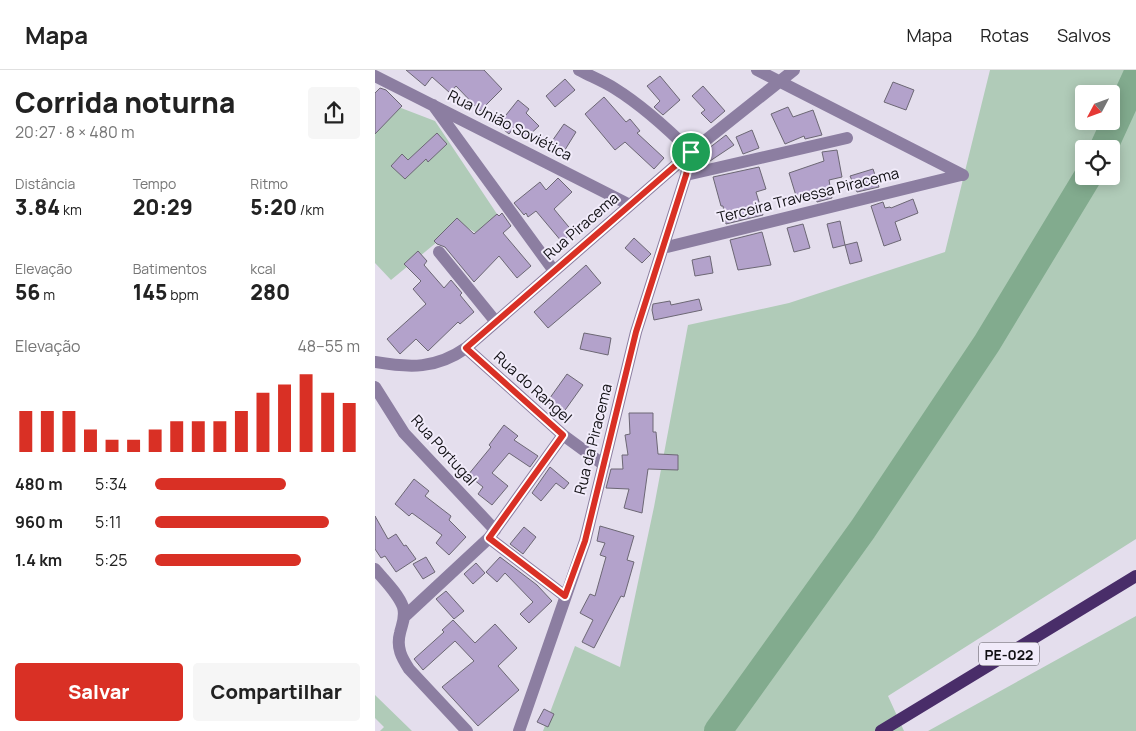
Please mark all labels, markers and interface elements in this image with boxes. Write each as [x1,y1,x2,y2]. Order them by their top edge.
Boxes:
text: Mapa [25,18,88,51]
text: Mapa [906,23,952,47]
text: Rotas [980,23,1029,47]
text: Salvos [1057,23,1111,47]
text: Corrida noturna [15,83,235,121]
street label: Rua União Soviética [444,85,576,165]
north arrow [1075,85,1120,130]
map controls [1075,85,1120,185]
button: share [308,87,360,139]
text: 20:27 · 8 × 480 m [15,121,135,143]
pin [670,131,712,173]
icon: arrive [677,138,705,166]
button: locate [1075,140,1120,185]
street label: Terceira Travessa Piracema [715,162,901,228]
text: Distância [15,174,75,193]
text: Tempo [133,174,176,193]
text: Ritmo [250,174,288,193]
street label: Rua Piracema [539,187,623,265]
text: 3.84 [15,193,60,221]
text: 20:29 [133,193,193,221]
text: 5:20 [250,193,297,221]
text: km [60,200,82,219]
text: /km [297,200,324,219]
text: Elevação [15,259,72,278]
text: Batimentos [133,259,207,278]
text: kcal [250,259,276,278]
text: 56 [15,278,40,306]
text: 145 [133,278,167,306]
text: 280 [250,278,290,306]
text: m [40,285,55,304]
text: bpm [167,285,199,304]
text: Elevação [15,335,81,357]
text: 48–55 m [297,335,360,357]
street label: Rua do Rangel [489,346,577,428]
street label: Rua da Piracema [569,381,617,497]
street label: Rua Portugal [407,410,481,490]
text: 480 m [15,473,63,495]
text: 5:34 [95,473,127,495]
text: 960 m [15,511,63,533]
text: 5:11 [95,511,122,533]
text: 1.4 km [15,549,62,571]
text: 5:25 [95,549,127,571]
road number: PE-022 [979,642,1039,666]
button: Salvar [15,663,183,721]
button: Compartilhar [193,663,360,721]

